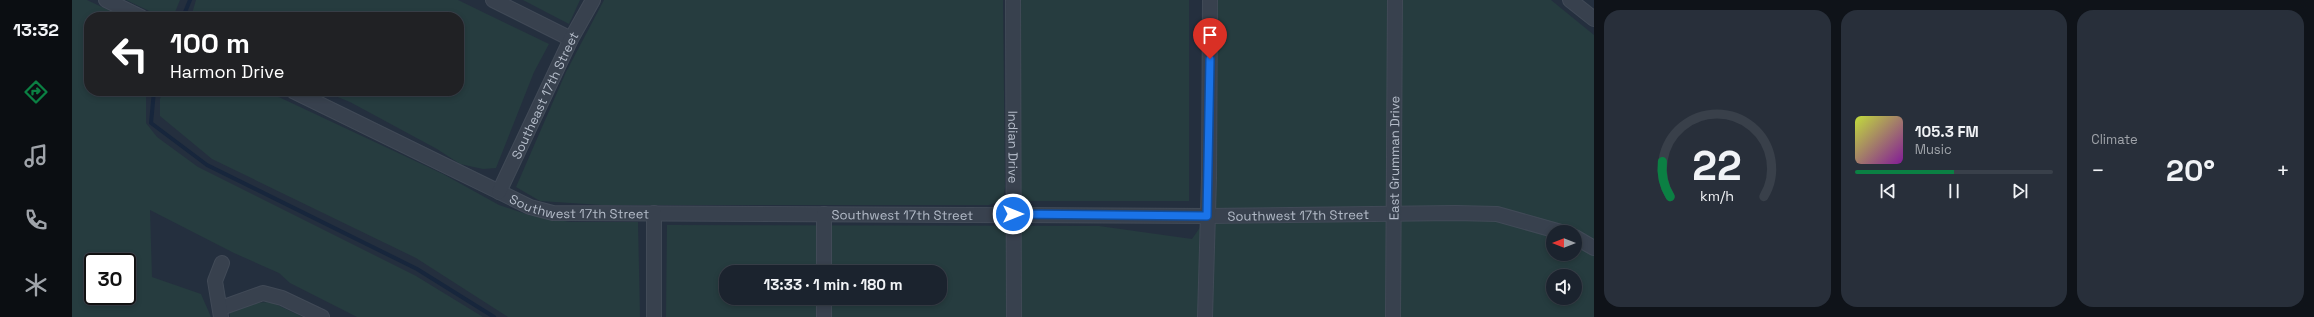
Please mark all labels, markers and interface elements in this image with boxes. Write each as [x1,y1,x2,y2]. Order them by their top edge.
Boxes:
text: 13:32 [13,18,59,41]
pin [1193,18,1227,59]
icon: arrive [1199,24,1221,46]
text: 100 m [170,25,250,61]
icon: left [104,28,156,80]
street label: Southeast 17th Street [508,29,582,162]
text: Harmon Drive [170,60,284,83]
icon: directions [22,78,50,106]
street label: East Grumman Drive [1386,96,1403,220]
street label: Indian Drive [1004,111,1022,183]
text: 105.3 FM [1915,122,1979,141]
text: Climate [2091,131,2138,148]
text: 22 [1693,138,1742,191]
text: Music [1915,141,1952,158]
icon: music [22,142,50,170]
text: 20° [2166,151,2215,190]
text: − [2091,156,2105,184]
text: + [2276,156,2290,184]
icon: previous [1877,180,1899,202]
icon: pause [1943,180,1965,202]
icon: next [2009,180,2031,202]
text: km/h [1700,186,1734,204]
street label: Southwest 17th Street [506,190,649,222]
position arrow [992,193,1034,235]
icon: phone [22,206,50,234]
street label: Southwest 17th Street [831,206,973,224]
street label: Southwest 17th Street [1227,206,1369,225]
north arrow [1546,225,1582,261]
map controls [1546,225,1582,305]
speed limit sign: 30 [84,253,136,305]
button: sound [1546,269,1582,305]
icon: climate [22,271,50,299]
text: 13:33 · 1 min · 180 m [763,275,903,294]

